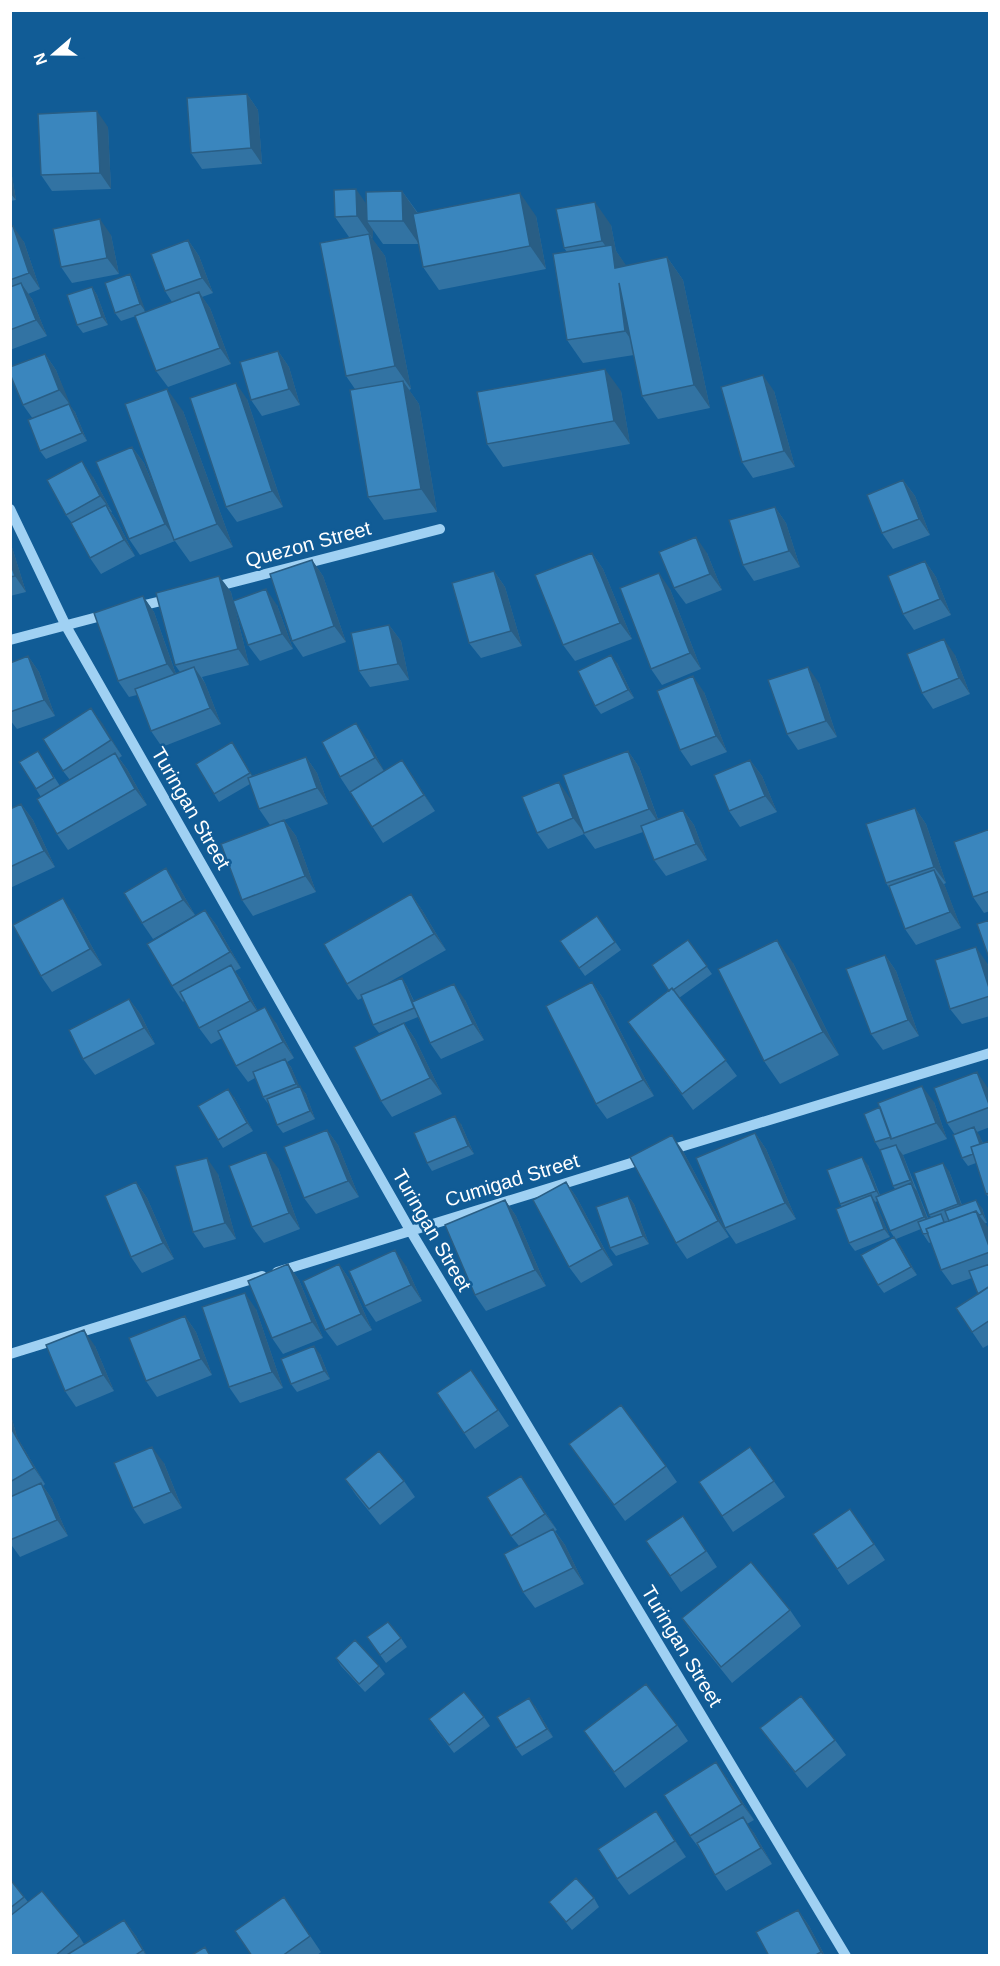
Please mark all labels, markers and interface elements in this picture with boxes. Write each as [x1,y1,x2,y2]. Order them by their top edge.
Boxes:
north arrow [24,24,84,84]
text: N [30,51,50,67]
street label: Quezon Street [243,517,374,571]
street label: Turingan Street [147,743,235,873]
street label: Cumigad Street [442,1149,582,1211]
street label: Turingan Street [388,1165,476,1295]
street label: Turingan Street [637,1582,727,1711]

